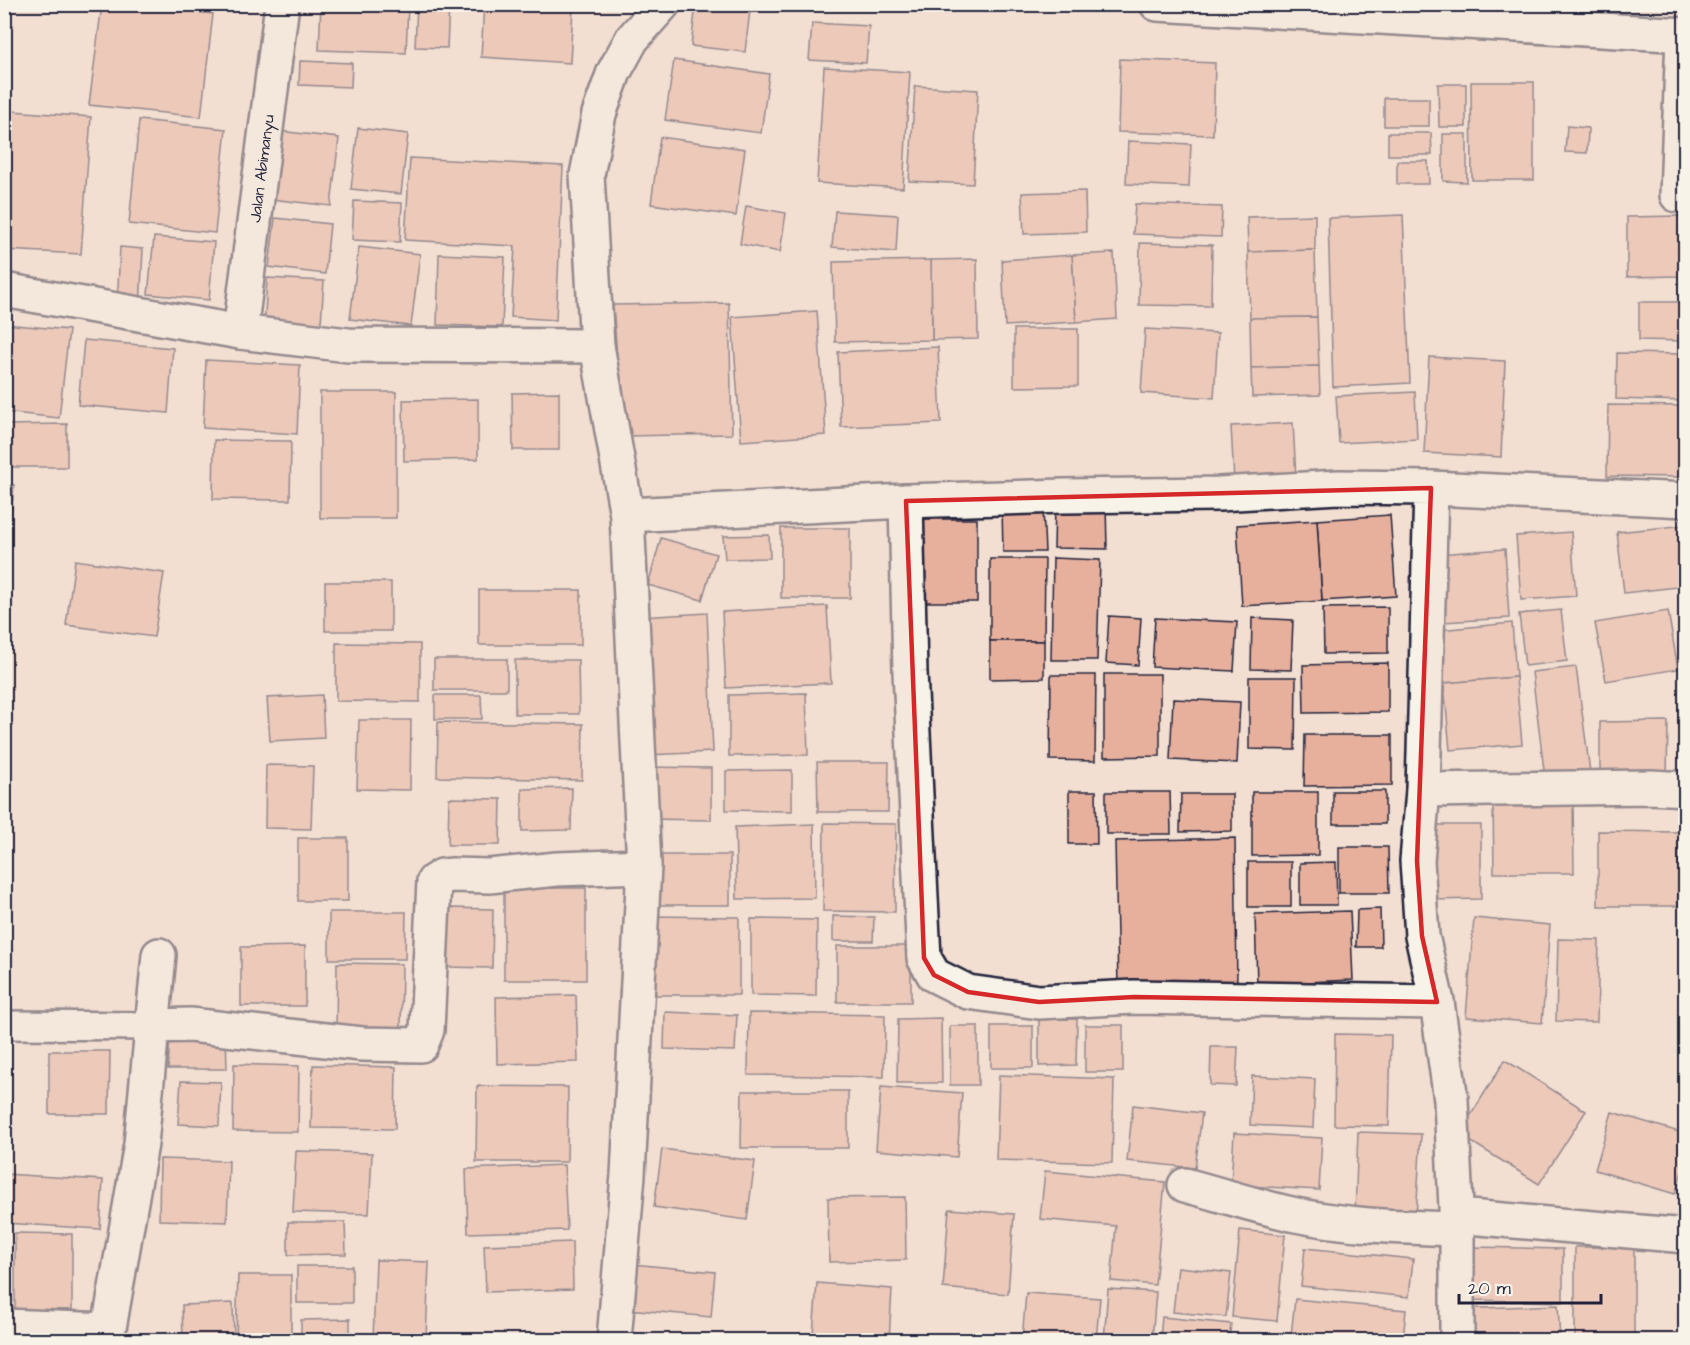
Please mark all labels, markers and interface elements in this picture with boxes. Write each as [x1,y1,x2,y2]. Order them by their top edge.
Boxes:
street label: Jalan Abimanyu [244,113,280,224]
scale bar [1459,1267,1602,1305]
text: 20 m [1468,1276,1511,1301]

